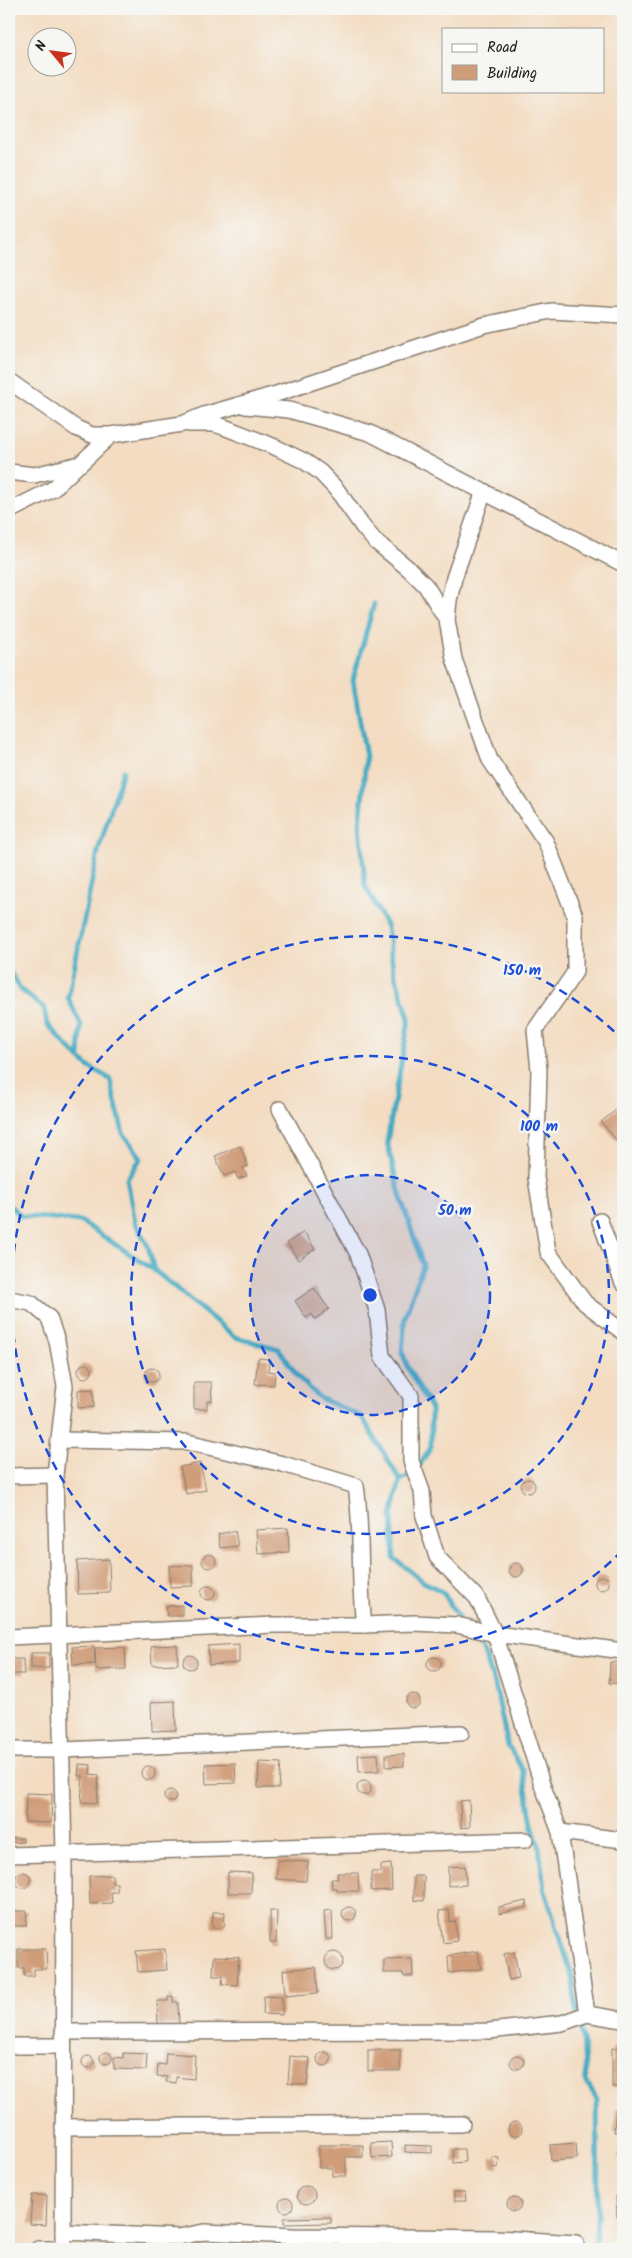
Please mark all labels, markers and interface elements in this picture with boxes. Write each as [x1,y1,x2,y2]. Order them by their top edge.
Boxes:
north arrow [28,28,78,78]
legend [442,28,604,92]
text: Road [487,36,518,60]
text: N [30,37,53,55]
text: Building [487,62,537,86]
text: 150 m [503,959,541,983]
text: 100 m [520,1115,558,1139]
text: 50 m [437,1199,472,1223]
centre of rings [361,1286,379,1304]

